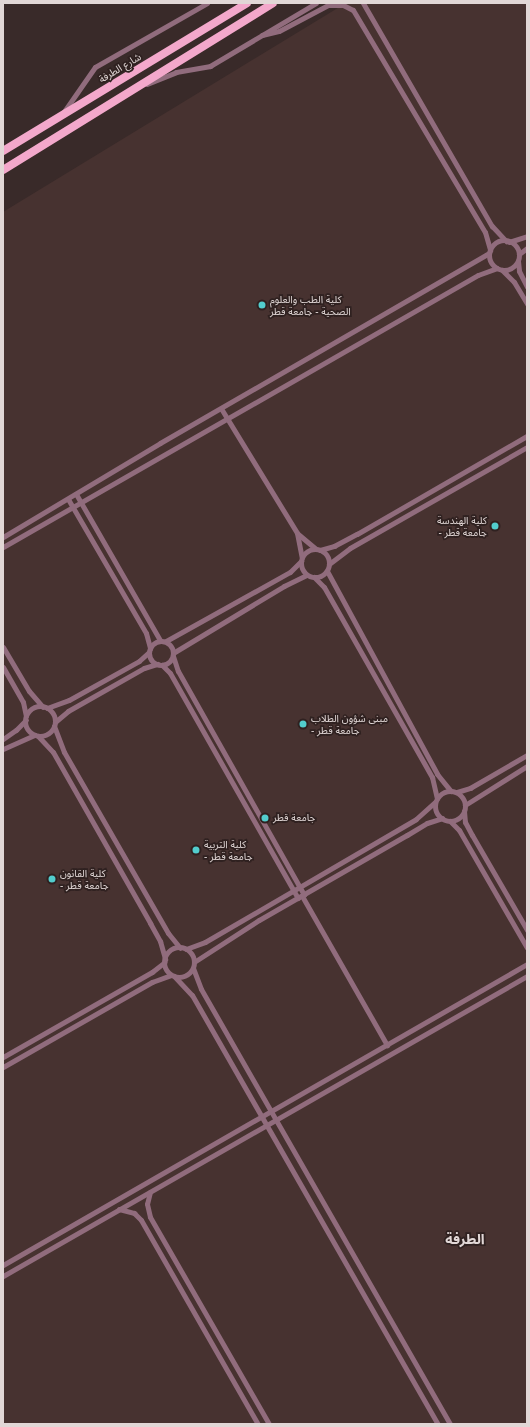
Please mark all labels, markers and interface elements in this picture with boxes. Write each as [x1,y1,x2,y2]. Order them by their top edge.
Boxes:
street label: شارع الطرفة [97,51,143,85]
place label: كلية الطب والعلوم الصحية - جامعة قطر [270,293,351,316]
marker: كلية الطب والعلوم الصحية - جامعة قطر [257,300,267,310]
place label: كلية الهندسة - جامعة قطر [437,514,487,538]
marker: كلية الهندسة - جامعة قطر [490,521,500,531]
place label: مبنى شؤون الطلاب - جامعة قطر [311,712,388,736]
marker: مبنى شؤون الطلاب - جامعة قطر [298,719,308,729]
place label: جامعة قطر [273,812,315,824]
marker: جامعة قطر [260,813,270,823]
place label: كلية التربية - جامعة قطر [204,838,253,862]
marker: كلية التربية - جامعة قطر [191,845,201,855]
place label: كلية القانون - جامعة قطر [60,867,109,890]
marker: كلية القانون - جامعة قطر [47,874,57,884]
district label: الطرفة [445,1231,485,1247]

